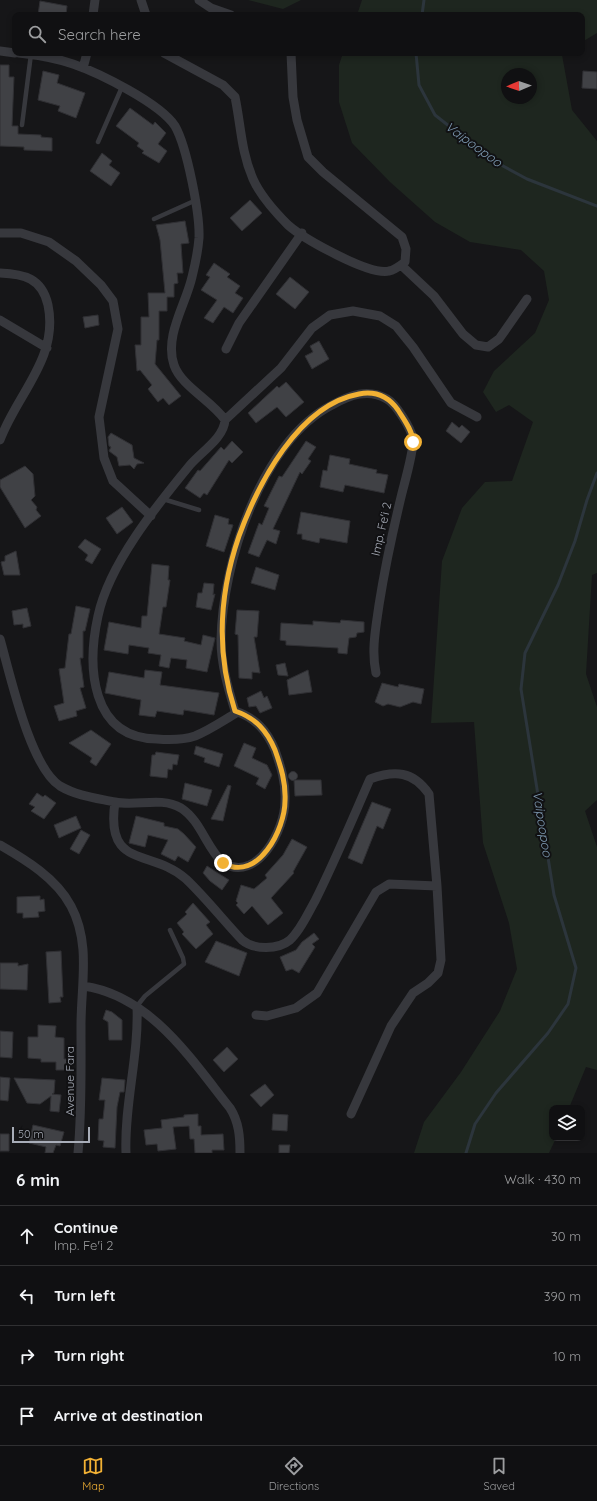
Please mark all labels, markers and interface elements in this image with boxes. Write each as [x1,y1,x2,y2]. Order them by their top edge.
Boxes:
search box [12,12,585,56]
icon: search [26,23,48,45]
text: Search here [58,25,141,44]
north arrow [501,68,537,104]
water label: Vaipoopoo [442,118,506,171]
route start [404,433,422,451]
street label: Imp. Fe'i 2 [368,500,395,557]
water label: Vaipoopoo [530,790,556,859]
route end [214,854,232,872]
street label: Avenue Fara [62,1046,77,1116]
map controls [549,1105,585,1141]
button: layers [549,1105,585,1141]
scale bar [12,1125,90,1144]
text: 50 m [18,1127,44,1141]
text: 6 min [16,1169,60,1190]
text: Walk · 430 m [504,1171,581,1187]
text: Continue [54,1218,118,1237]
icon: ahead [16,1225,38,1247]
text: 30 m [551,1228,581,1244]
text: Imp. Fe'i 2 [54,1237,113,1253]
icon: left [16,1285,38,1307]
text: Turn left [54,1286,116,1305]
text: 390 m [544,1288,581,1304]
icon: right [16,1345,38,1367]
text: Turn right [54,1346,125,1365]
text: 10 m [553,1348,581,1364]
icon: arrive [16,1405,38,1427]
text: Arrive at destination [54,1406,203,1425]
tab: Map [82,1455,105,1493]
tab: Directions [269,1455,319,1493]
tab: Saved [483,1455,515,1493]

